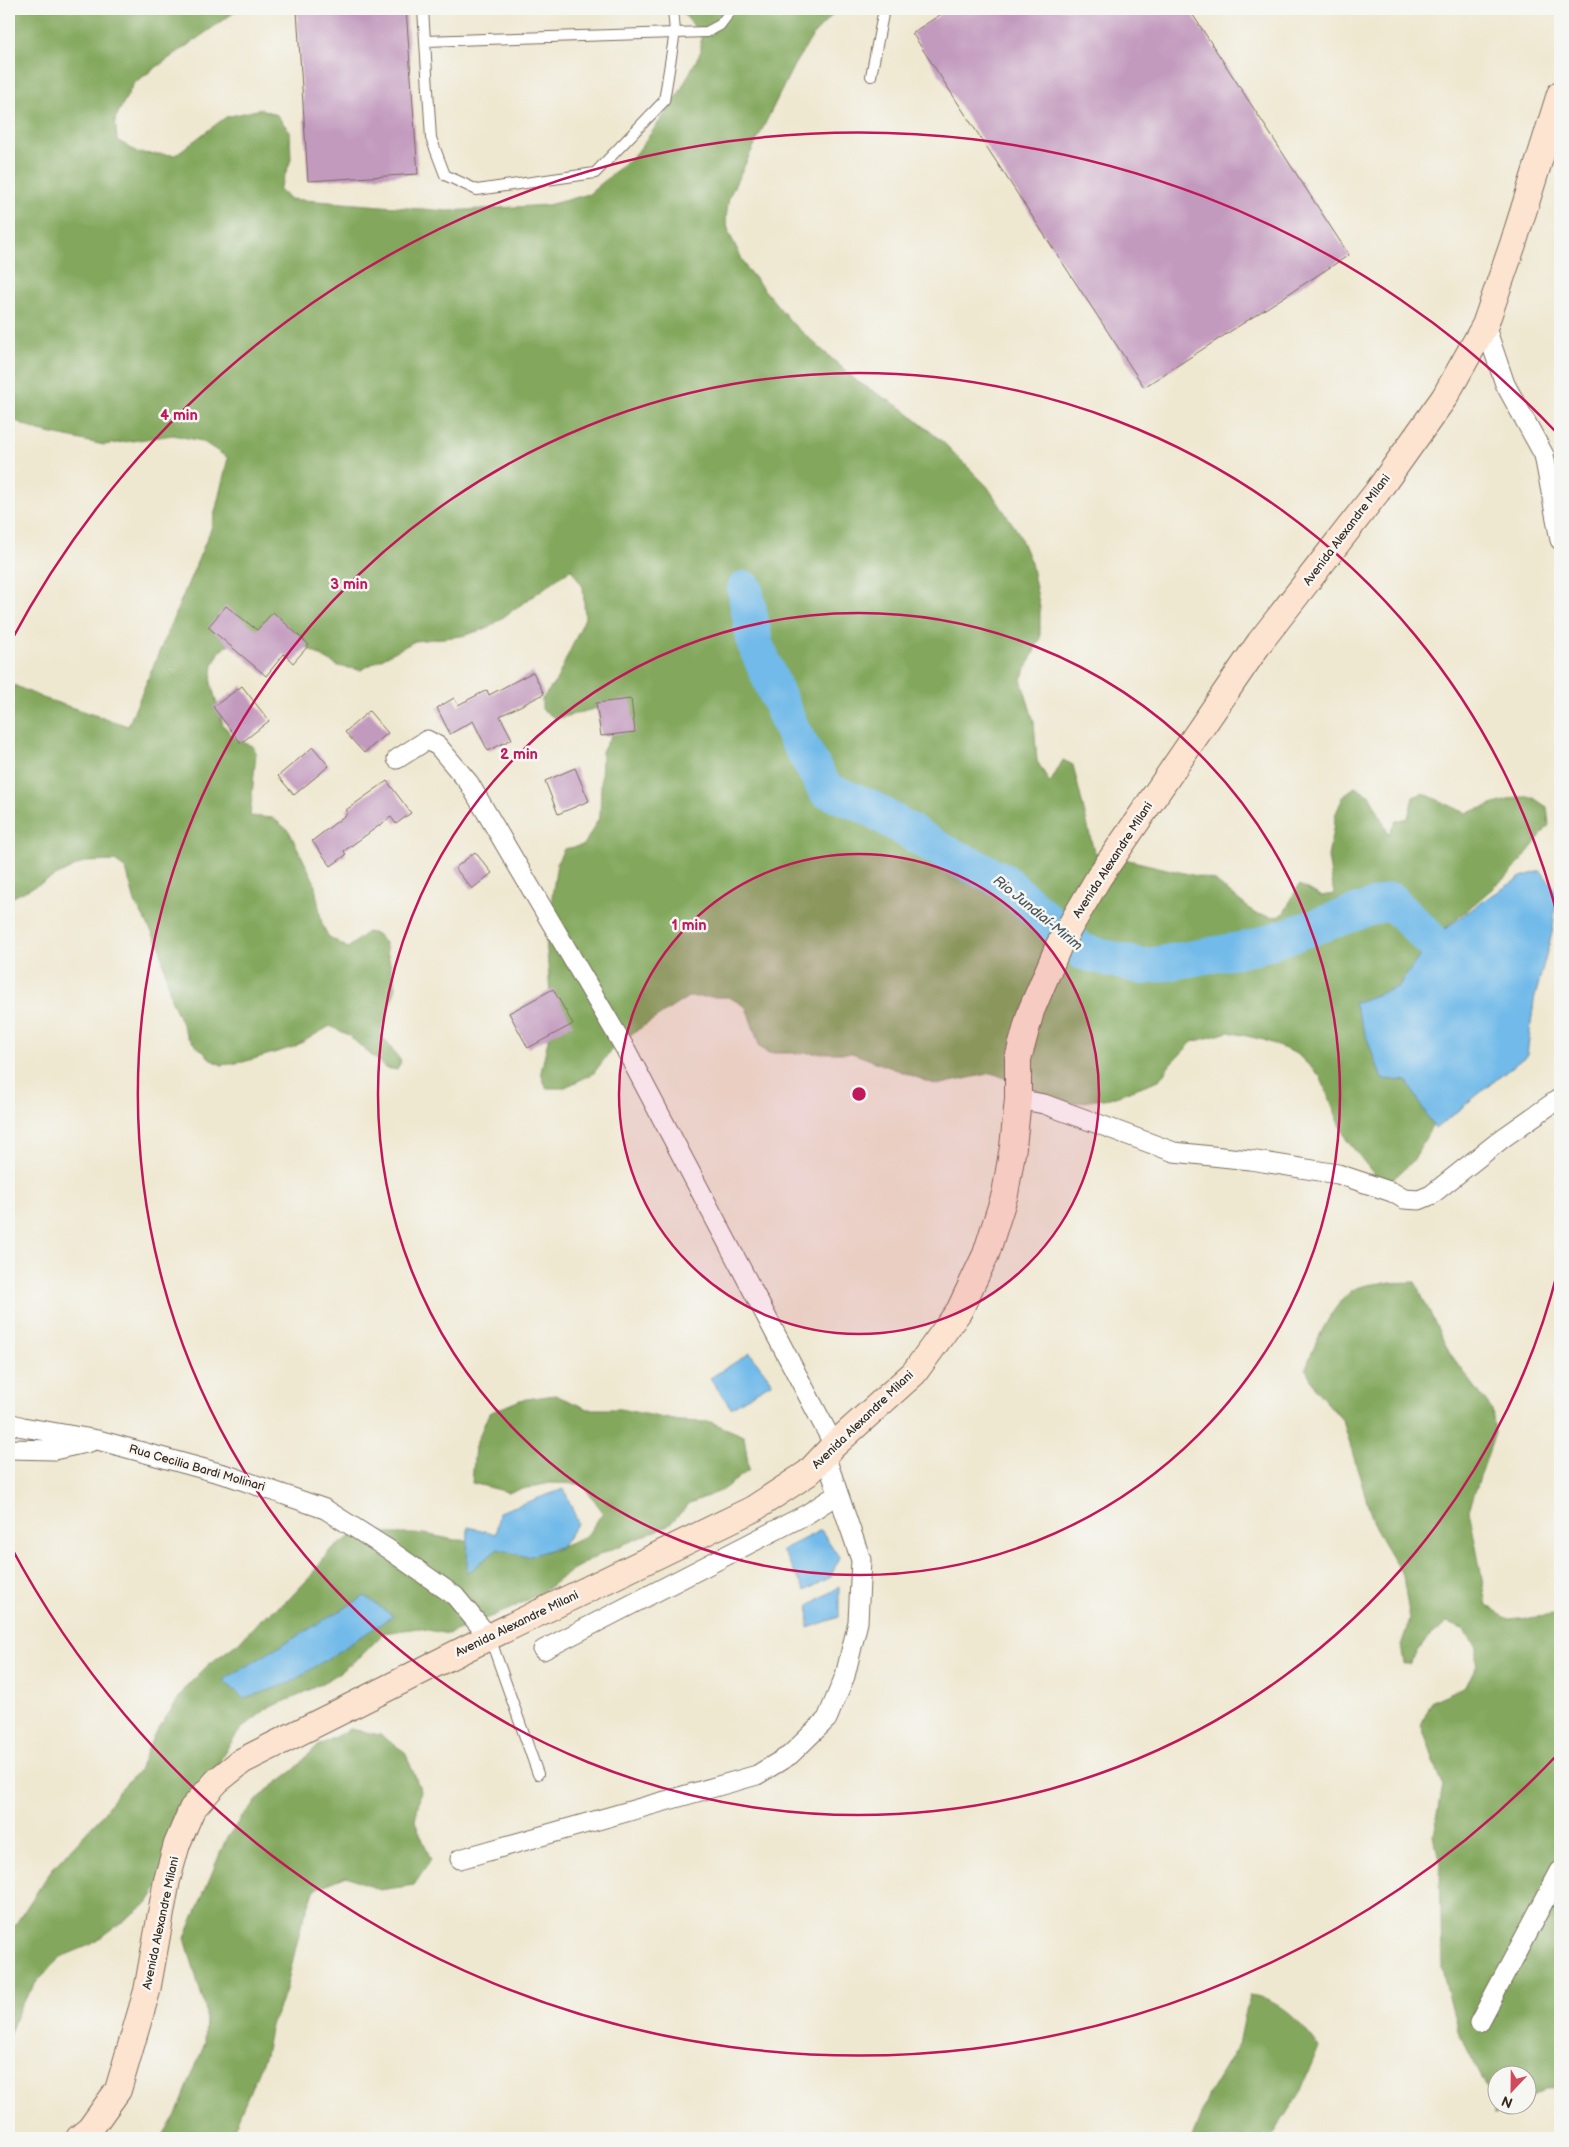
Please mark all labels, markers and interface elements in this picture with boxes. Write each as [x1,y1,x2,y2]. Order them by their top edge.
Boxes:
text: 4 min [160,406,198,425]
street label: Avenida Alexandre Milani [1300,471,1394,589]
text: 3 min [330,575,368,594]
text: 2 min [500,745,538,764]
street label: Avenida Alexandre Milani [1070,799,1156,921]
water label: Rio Jundiaí-Mirim [990,872,1086,954]
text: 1 min [671,916,707,935]
centre of rings [850,1085,868,1103]
street label: Avenida Alexandre Milani [809,1367,917,1472]
street label: Rua Cecilia Bardi Molinari [127,1441,267,1495]
street label: Avenida Alexandre Milani [453,1588,581,1660]
street label: Avenida Alexandre Milani [140,1855,182,1991]
north arrow [1486,2064,1536,2114]
text: N [1499,2092,1515,2111]

